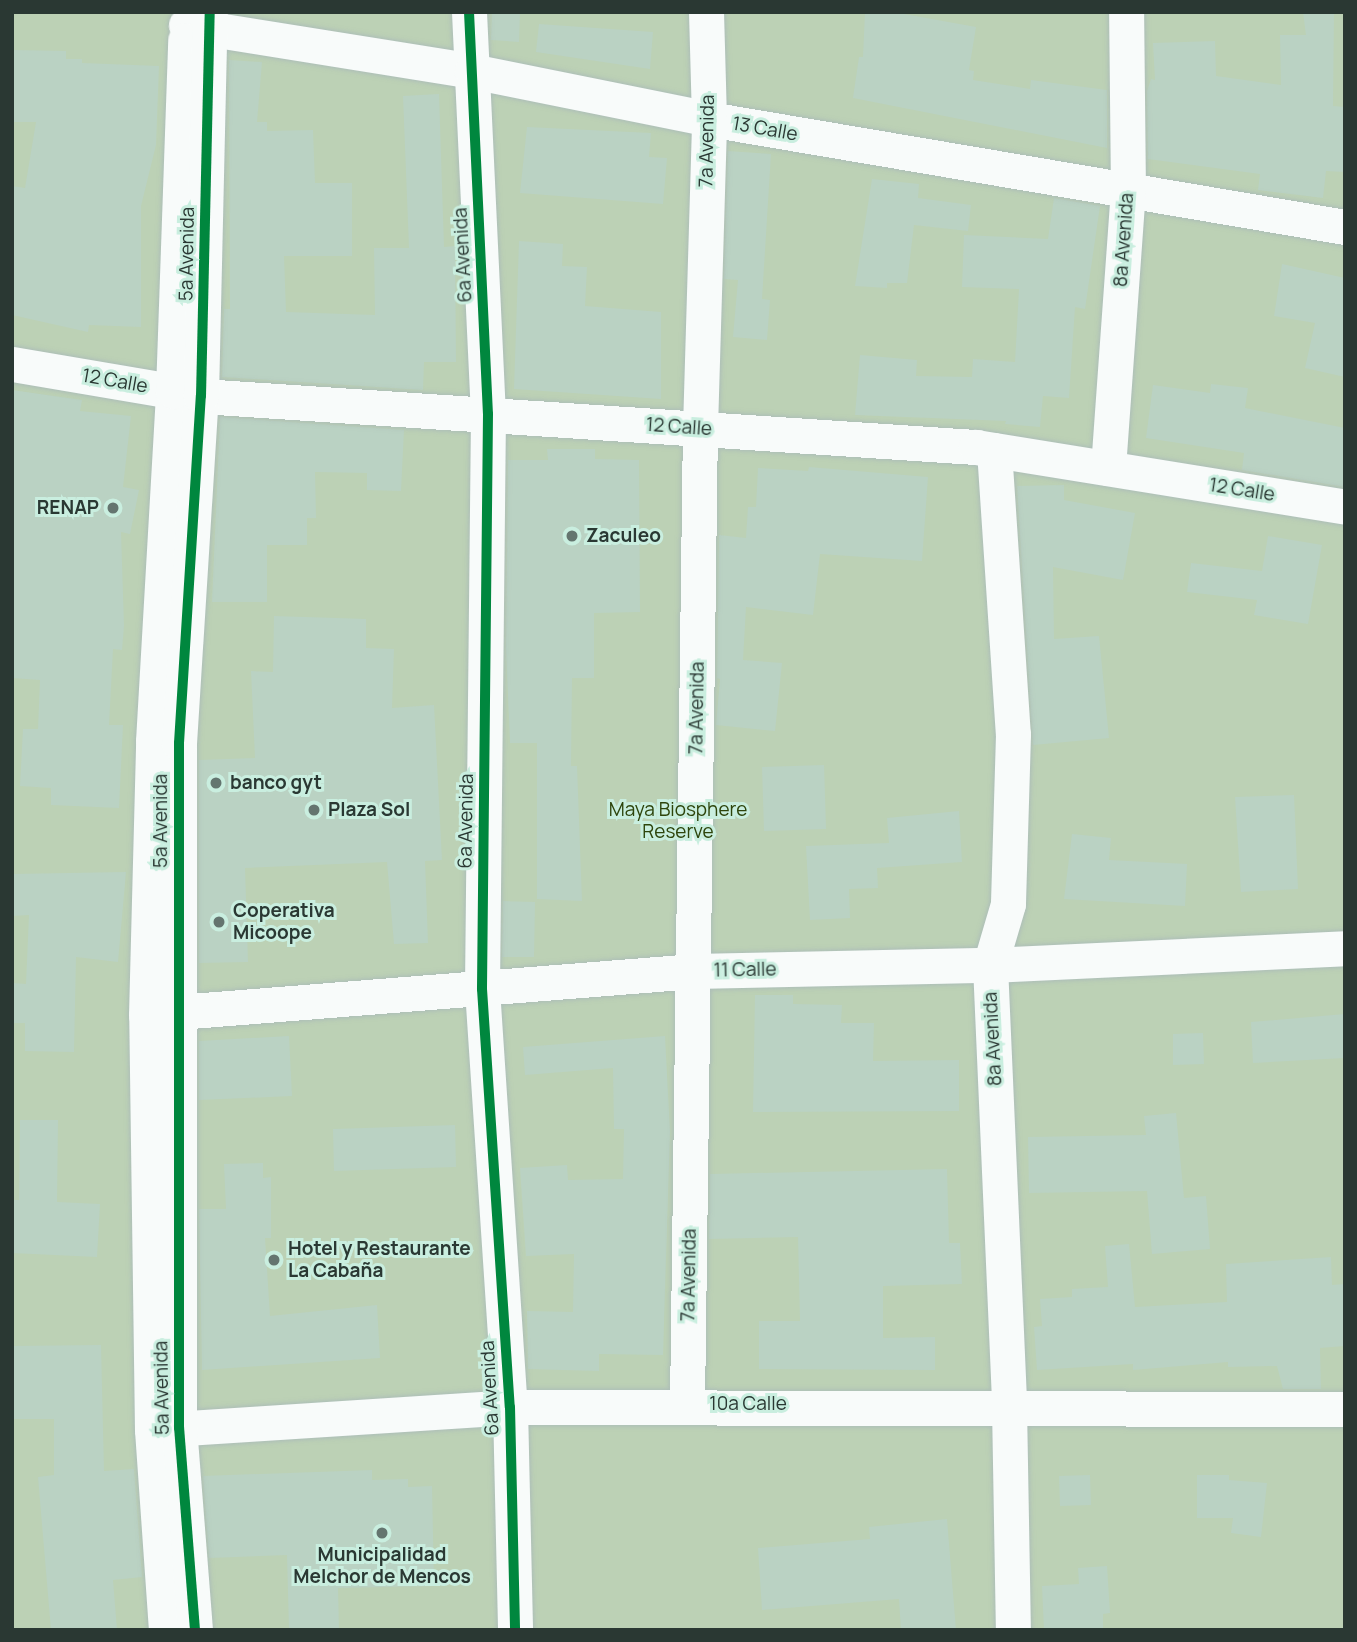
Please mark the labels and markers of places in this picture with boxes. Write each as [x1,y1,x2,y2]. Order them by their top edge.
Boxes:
place label: RENAP [37,497,99,519]
marker: RENAP [105,500,121,516]
place label: Zaculeo [586,525,661,547]
marker: Zaculeo [564,528,580,544]
place label: banco gyt [230,772,322,794]
marker: banco gyt [208,775,224,791]
place label: Plaza Sol [328,799,410,821]
marker: Plaza Sol [306,802,322,818]
place label: Coperativa Micoope [233,900,335,944]
marker: Coperativa Micoope [211,914,227,930]
place label: Hotel y Restaurante La Cabaña [288,1238,471,1282]
marker: Hotel y Restaurante La Cabaña [266,1252,282,1268]
marker: Municipalidad Melchor de Mencos [374,1525,390,1541]
place label: Municipalidad Melchor de Mencos [293,1544,471,1588]

